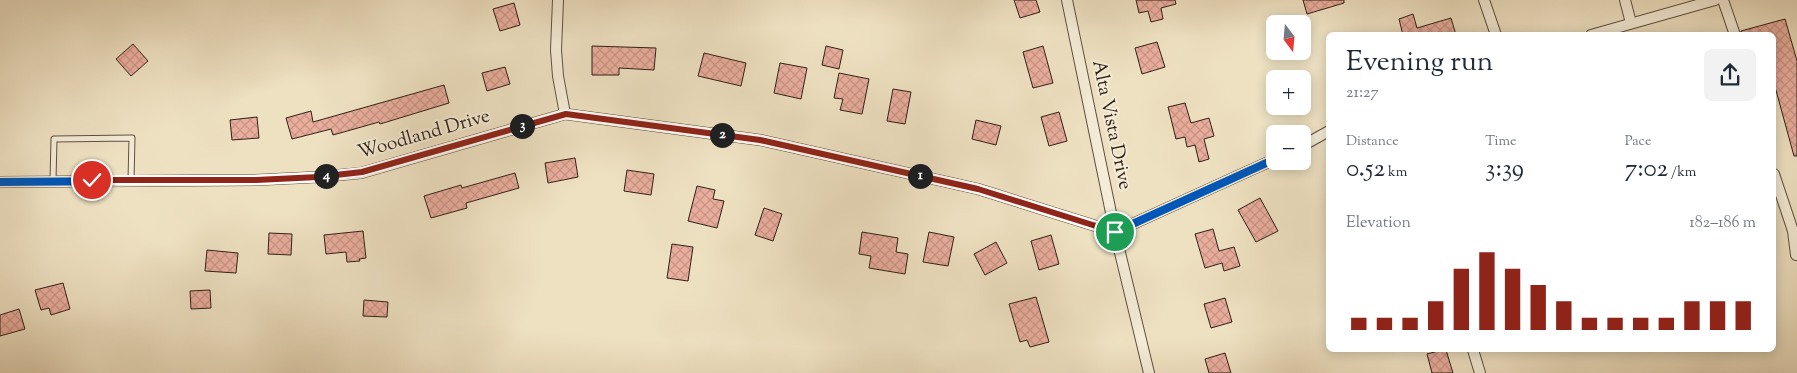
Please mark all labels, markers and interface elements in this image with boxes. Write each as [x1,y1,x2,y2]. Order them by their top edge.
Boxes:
north arrow [1266,15,1311,60]
map controls [1266,15,1311,170]
text: Evening run [1346,43,1493,83]
button: share [1704,49,1756,101]
street label: Alta Vista Drive [1084,58,1138,192]
button: + [1266,70,1311,115]
text: 21:27 [1346,82,1379,105]
street label: Woodland Drive [355,103,493,167]
pin: 3 [510,114,534,138]
text: 3 [520,116,525,136]
pin: 2 [710,122,734,148]
text: 2 [719,125,726,145]
button: − [1266,125,1311,170]
text: Distance [1346,132,1399,152]
text: Time [1485,132,1516,152]
text: Pace [1625,132,1651,152]
text: 0.52 [1346,152,1385,188]
text: 3:39 [1485,152,1524,188]
text: 7:02 [1625,152,1668,188]
pin [71,159,113,201]
text: km [1385,163,1407,183]
text: /km [1668,163,1696,183]
pin: 4 [314,164,338,188]
pin: 1 [908,164,932,188]
icon: check [78,166,106,194]
text: 4 [323,166,330,186]
text: 1 [918,166,923,186]
pin [1094,211,1136,253]
text: Elevation [1346,212,1411,235]
text: 182–186 m [1689,212,1756,235]
icon: arrive [1101,218,1129,246]

